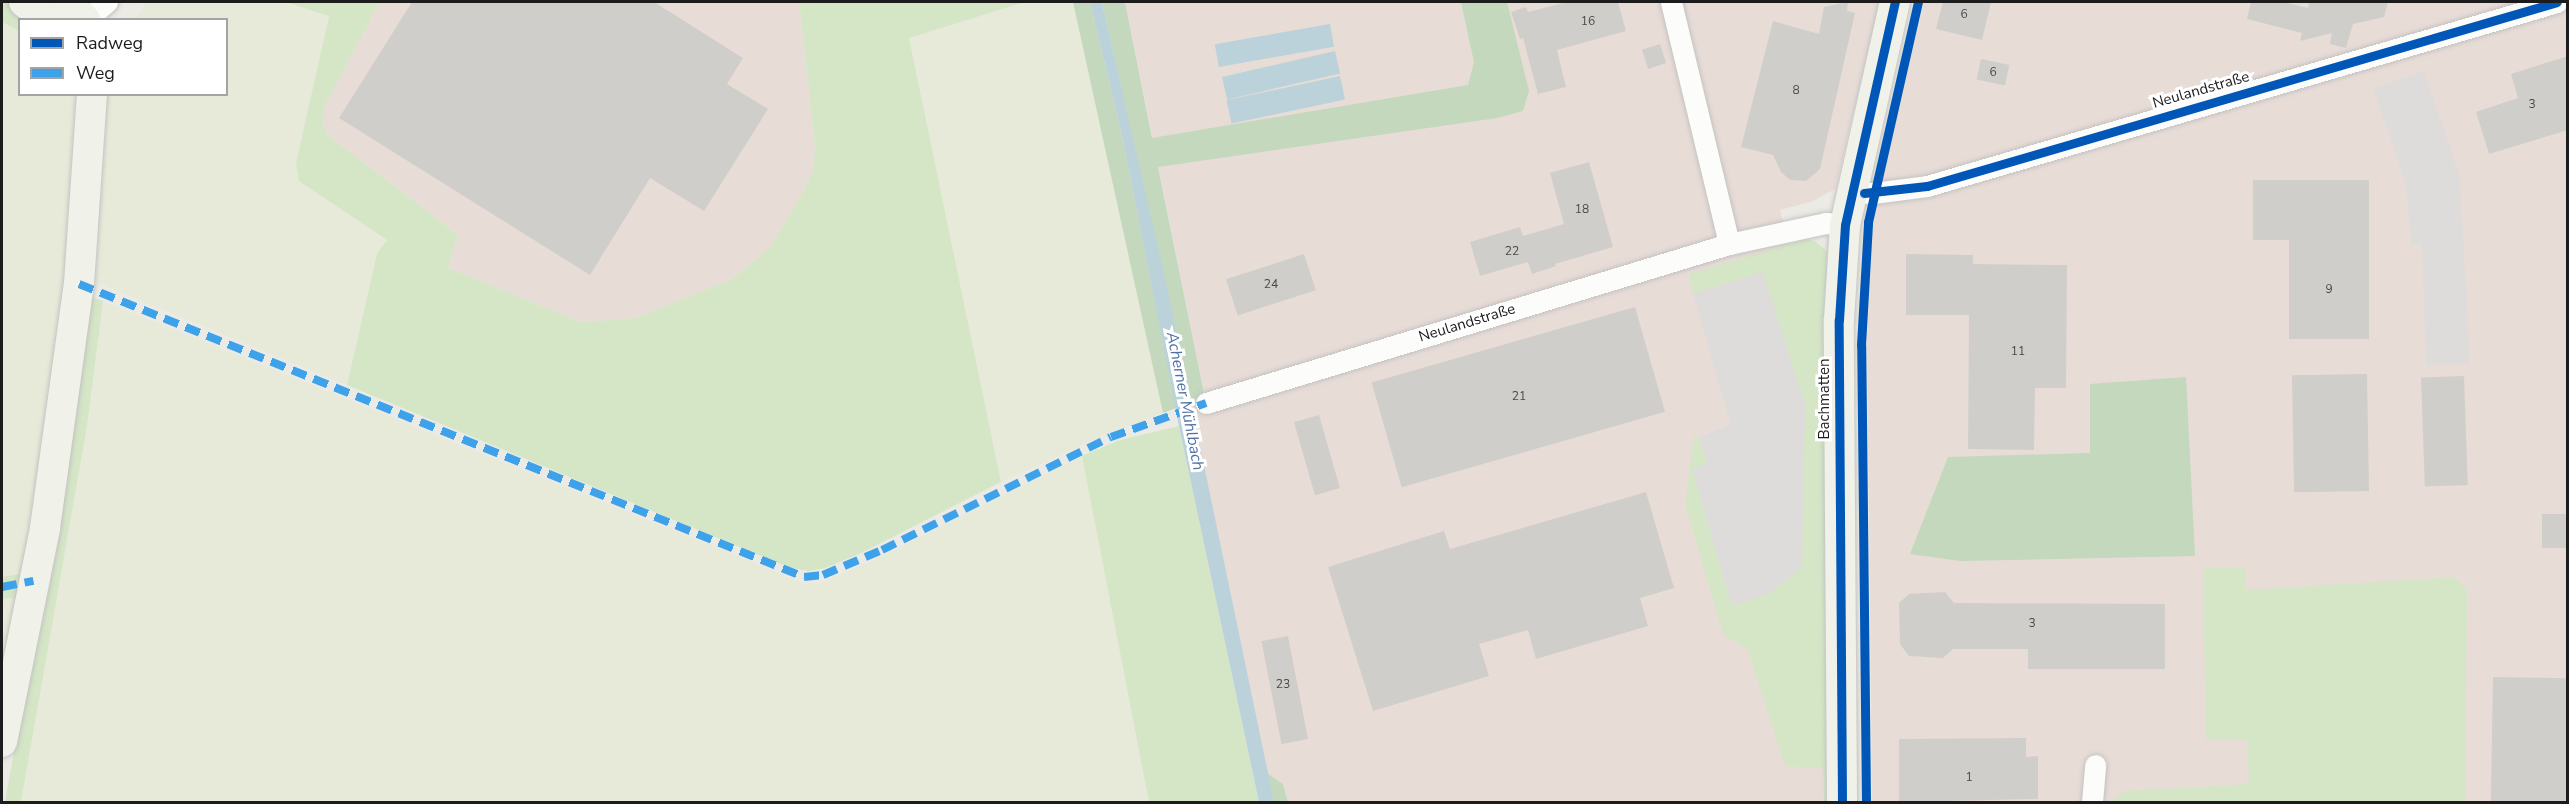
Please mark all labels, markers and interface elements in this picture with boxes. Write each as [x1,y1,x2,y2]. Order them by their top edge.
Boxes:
house number: 6 [1960,8,1968,22]
house number: 16 [1581,15,1595,29]
legend [18,18,228,96]
text: Radweg [76,31,143,55]
text: Weg [76,61,115,85]
house number: 6 [1989,66,1997,80]
street label: Neulandstraße [2150,68,2252,112]
house number: 8 [1792,84,1800,98]
house number: 3 [2528,98,2536,112]
house number: 18 [1575,203,1589,217]
house number: 22 [1505,245,1519,259]
house number: 24 [1264,278,1278,292]
house number: 9 [2325,283,2333,297]
street label: Neulandstraße [1417,300,1517,346]
water label: Acherner Mühlbach [1162,330,1208,472]
house number: 11 [2011,345,2025,359]
street label: Bachmatten [1816,358,1834,440]
house number: 21 [1512,390,1526,404]
house number: 3 [2028,617,2036,631]
house number: 23 [1276,678,1290,692]
house number: 1 [1965,771,1973,785]

